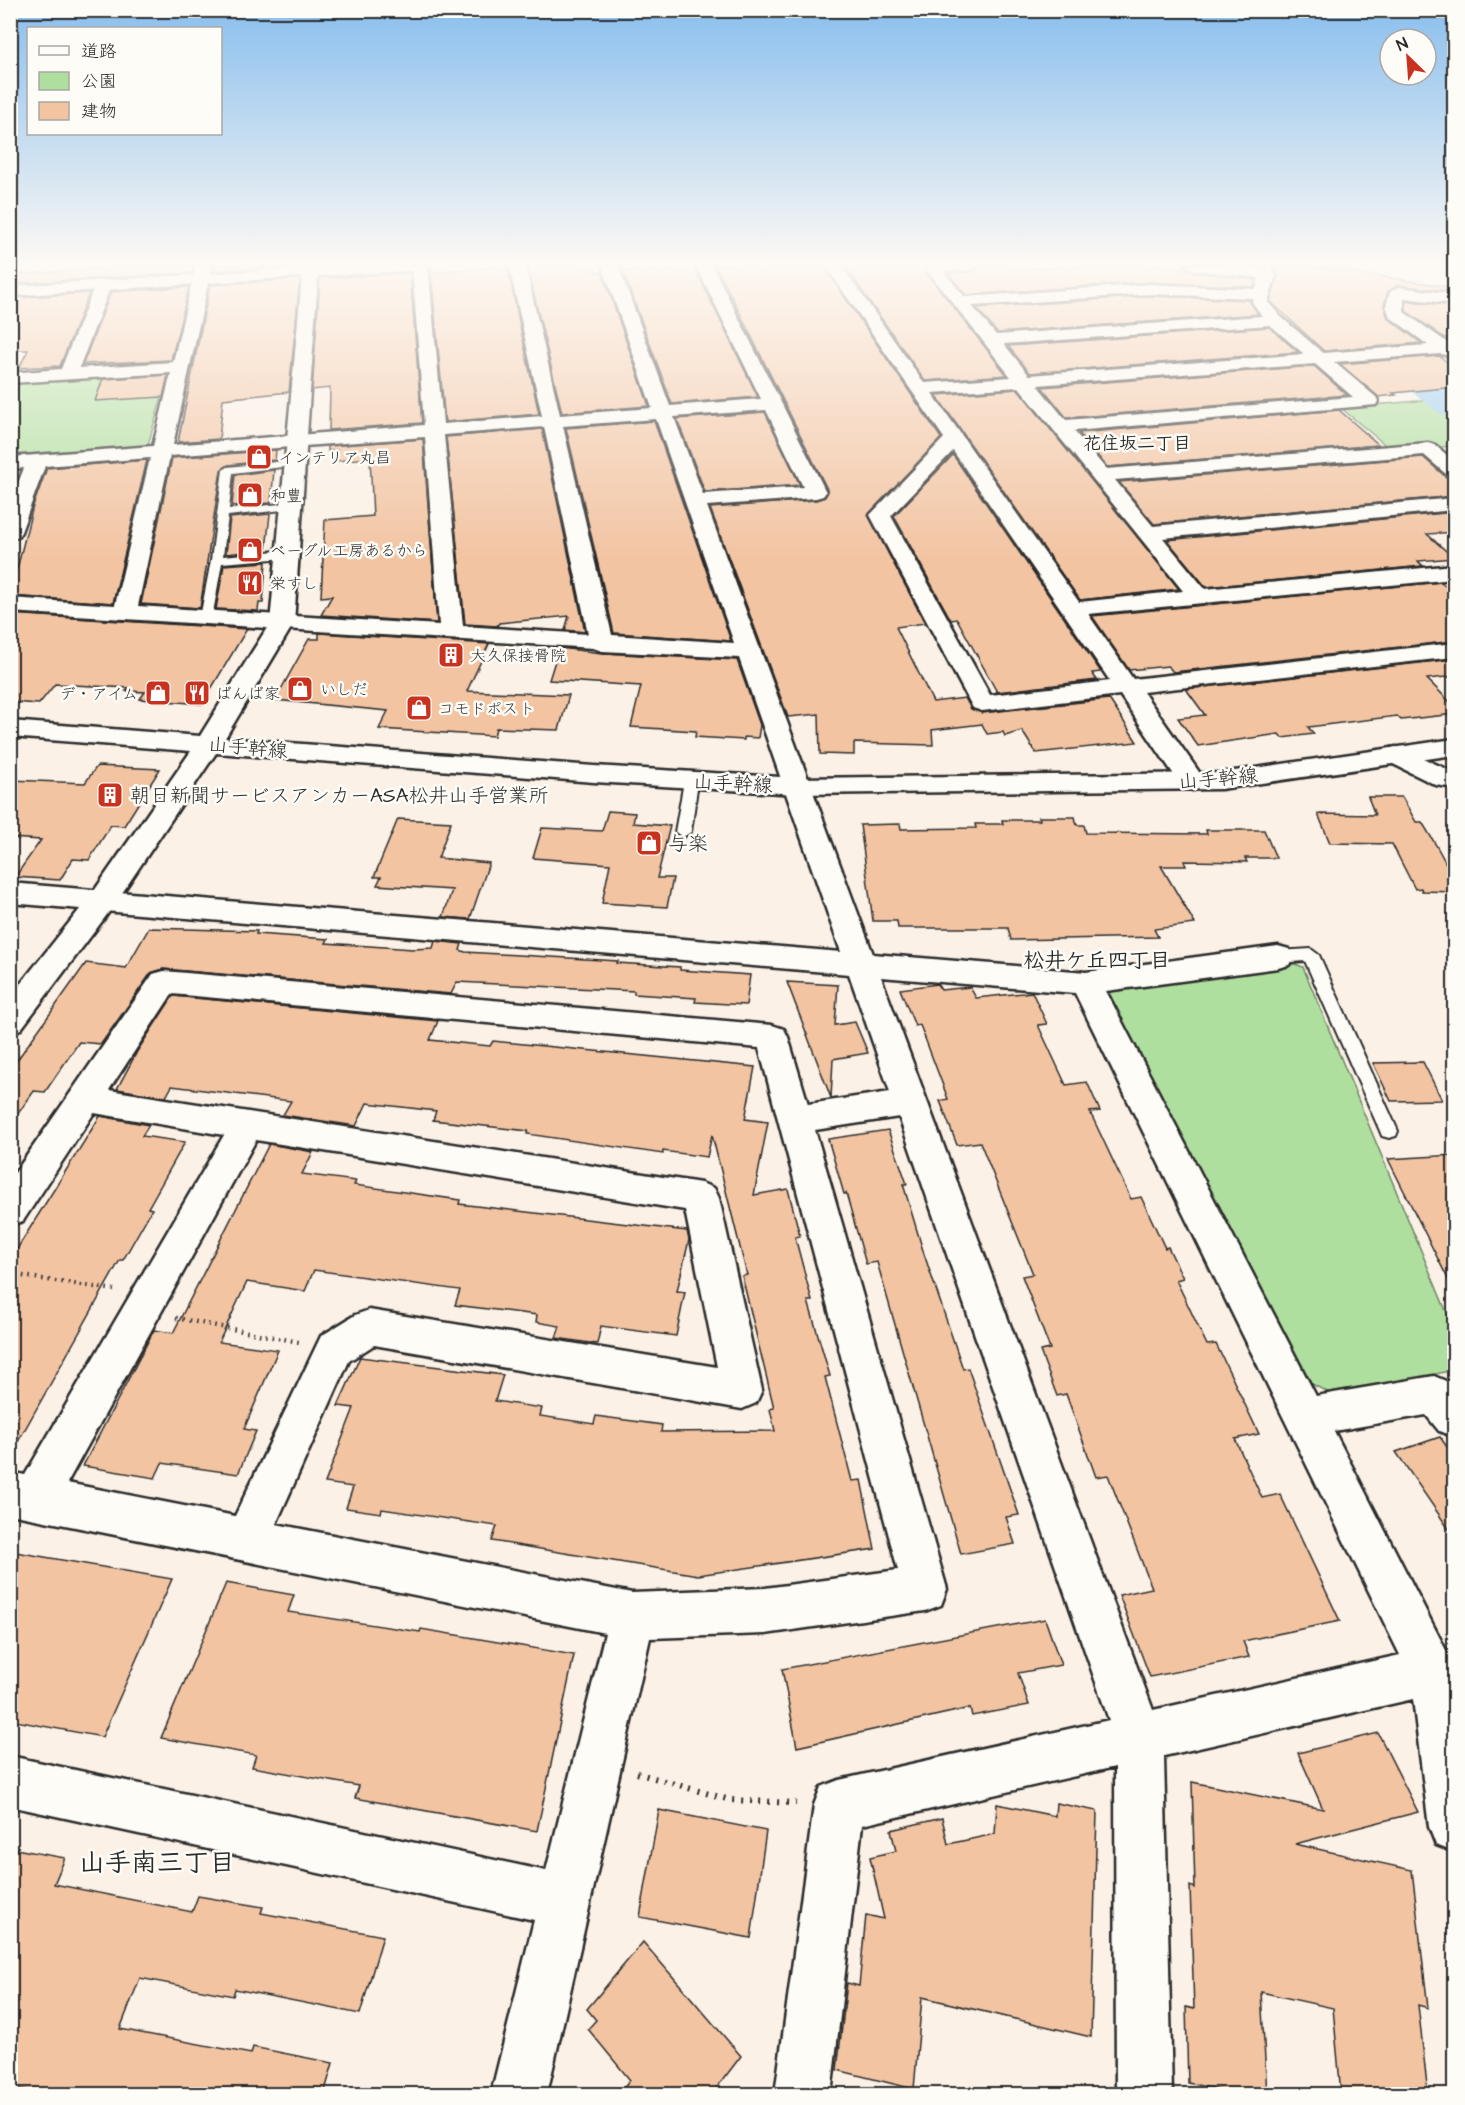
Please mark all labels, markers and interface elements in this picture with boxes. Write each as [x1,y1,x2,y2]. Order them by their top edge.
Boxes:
legend [27,27,222,135]
north arrow [1378,27,1438,87]
text: N [1393,32,1411,56]
text: 道路 [81,39,117,64]
text: 公園 [81,69,117,94]
text: 建物 [81,99,117,124]
district label: 花住坂二丁目 [1083,431,1191,456]
shop icon: インテリア丸昌 [244,442,274,472]
place label: インテリア丸昌 [278,447,391,469]
shop icon: 和豊 [235,480,265,510]
place label: 和豊 [270,485,302,507]
shop icon: ベーグル工房あるから [235,535,265,565]
place label: ベーグル工房あるから [270,540,428,562]
restaurant icon: 栄すし [235,568,265,598]
place label: 栄すし [270,573,318,595]
building icon: 大久保接骨院 [436,640,466,670]
place label: 大久保接骨院 [470,645,566,667]
shop icon: いしだ [285,674,315,704]
shop icon: デ・アイム [143,678,173,708]
restaurant icon: ばんば家 [182,678,212,708]
place label: いしだ [320,679,368,701]
place label: デ・アイム [60,683,138,705]
place label: ばんば家 [216,683,280,705]
shop icon: コモドポスト [404,693,434,723]
place label: コモドポスト [438,698,535,720]
street label: 山手幹線 [207,731,289,765]
street label: 山手幹線 [1177,762,1259,796]
street label: 山手幹線 [692,768,774,800]
building icon: 朝日新聞サービスアンカーASA松井山手営業所 [95,780,125,810]
place label: 朝日新聞サービスアンカーASA松井山手営業所 [130,782,548,810]
shop icon: 与楽 [634,828,664,858]
place label: 与楽 [668,830,708,858]
district label: 松井ケ丘四丁目 [1024,946,1171,975]
district label: 山手南三丁目 [79,1845,235,1881]

